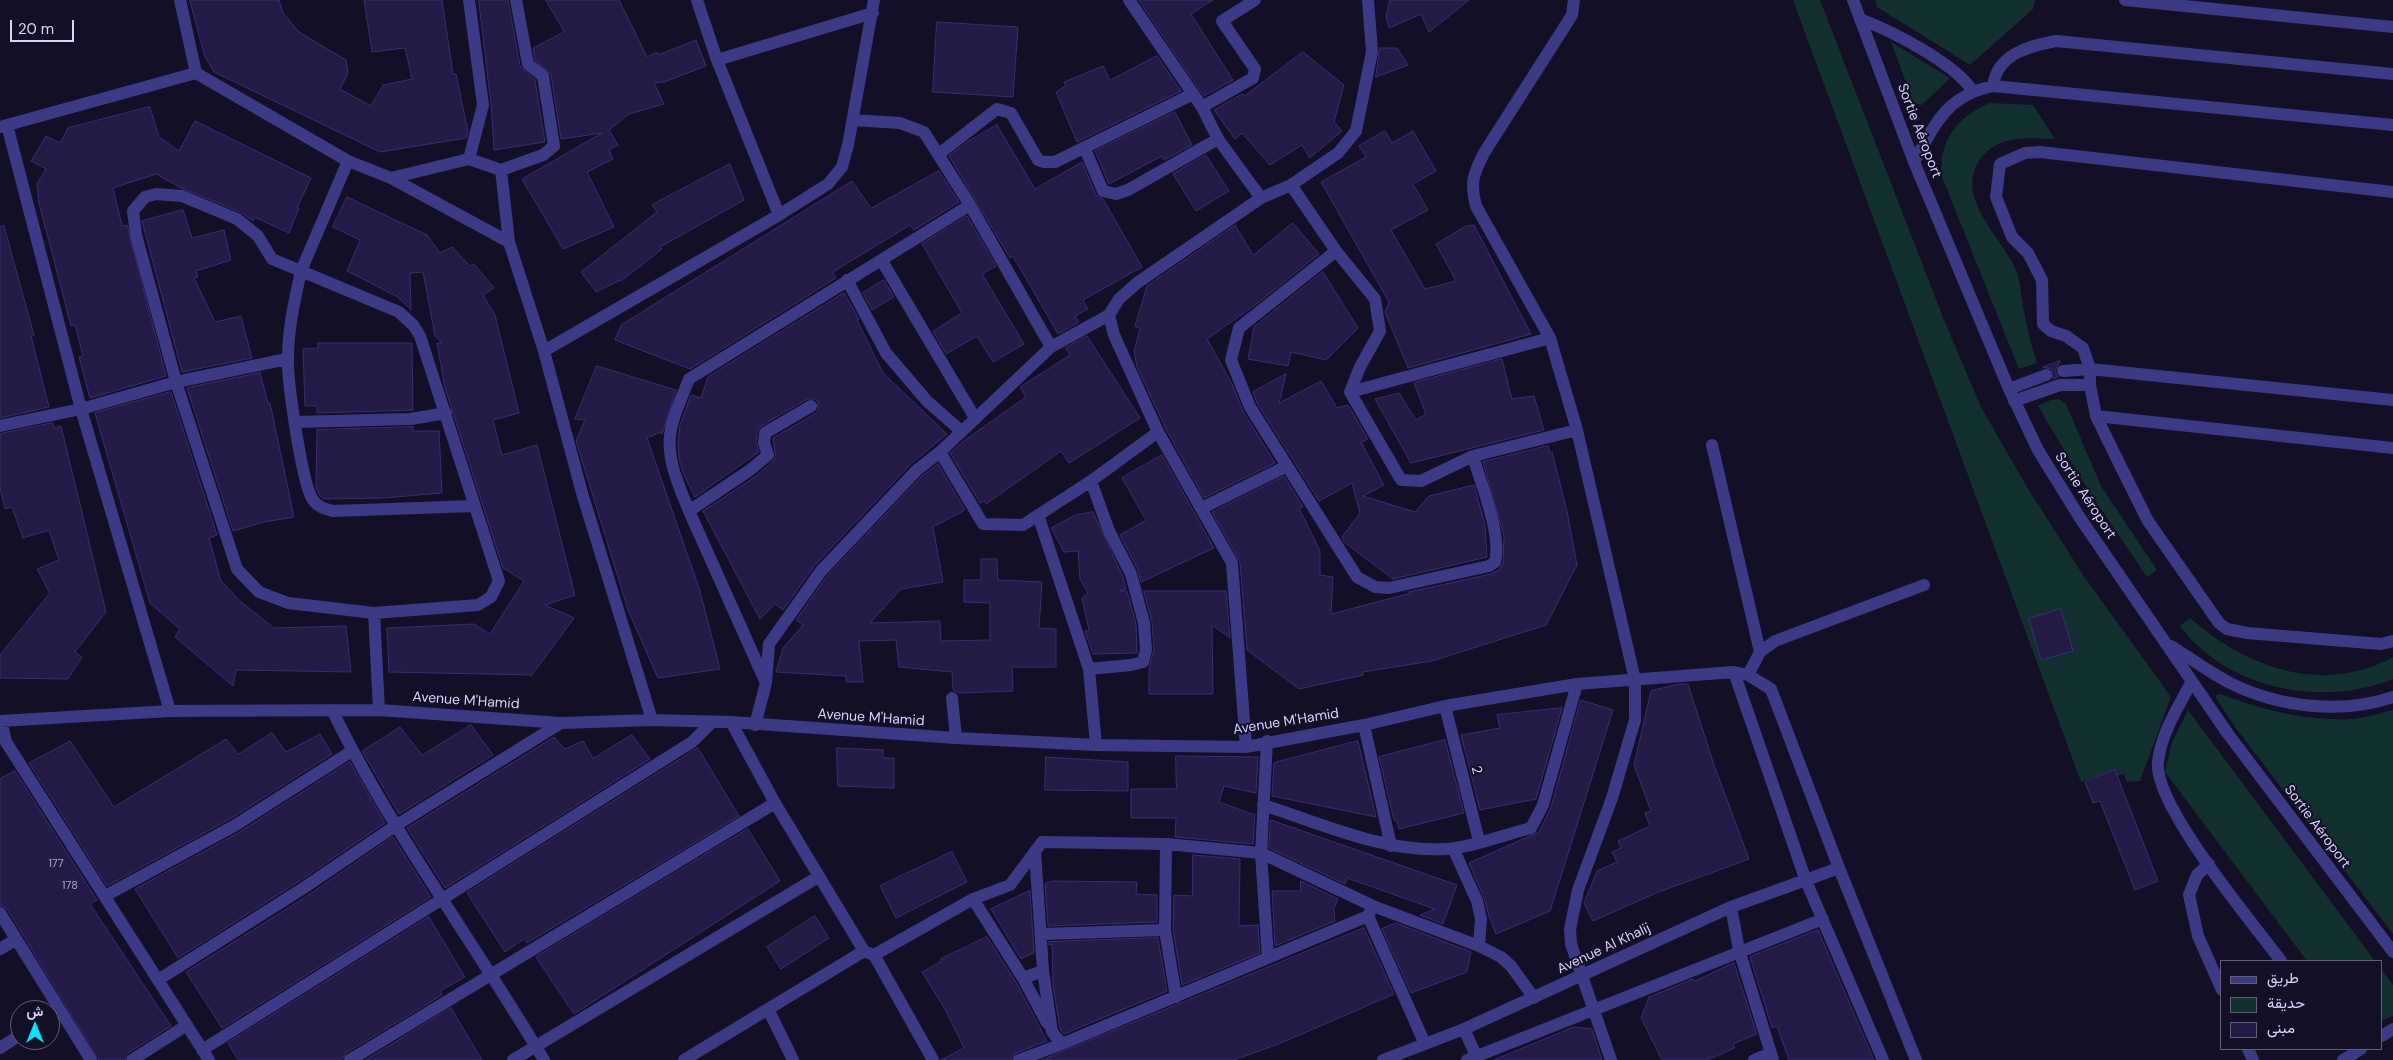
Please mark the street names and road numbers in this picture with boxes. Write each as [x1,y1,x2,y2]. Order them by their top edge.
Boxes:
street label: Sortie Aéroport [1893,81,1945,181]
street label: Sortie Aéroport [2051,450,2119,542]
street label: Avenue M'Hamid [412,689,520,713]
street label: Avenue M'Hamid [1232,705,1340,739]
street label: Avenue M'Hamid [817,706,925,730]
street label: 2 [1467,764,1485,776]
street label: Sortie Aéroport [2280,782,2354,872]
street label: Avenue Al Khalij [1555,920,1653,978]

